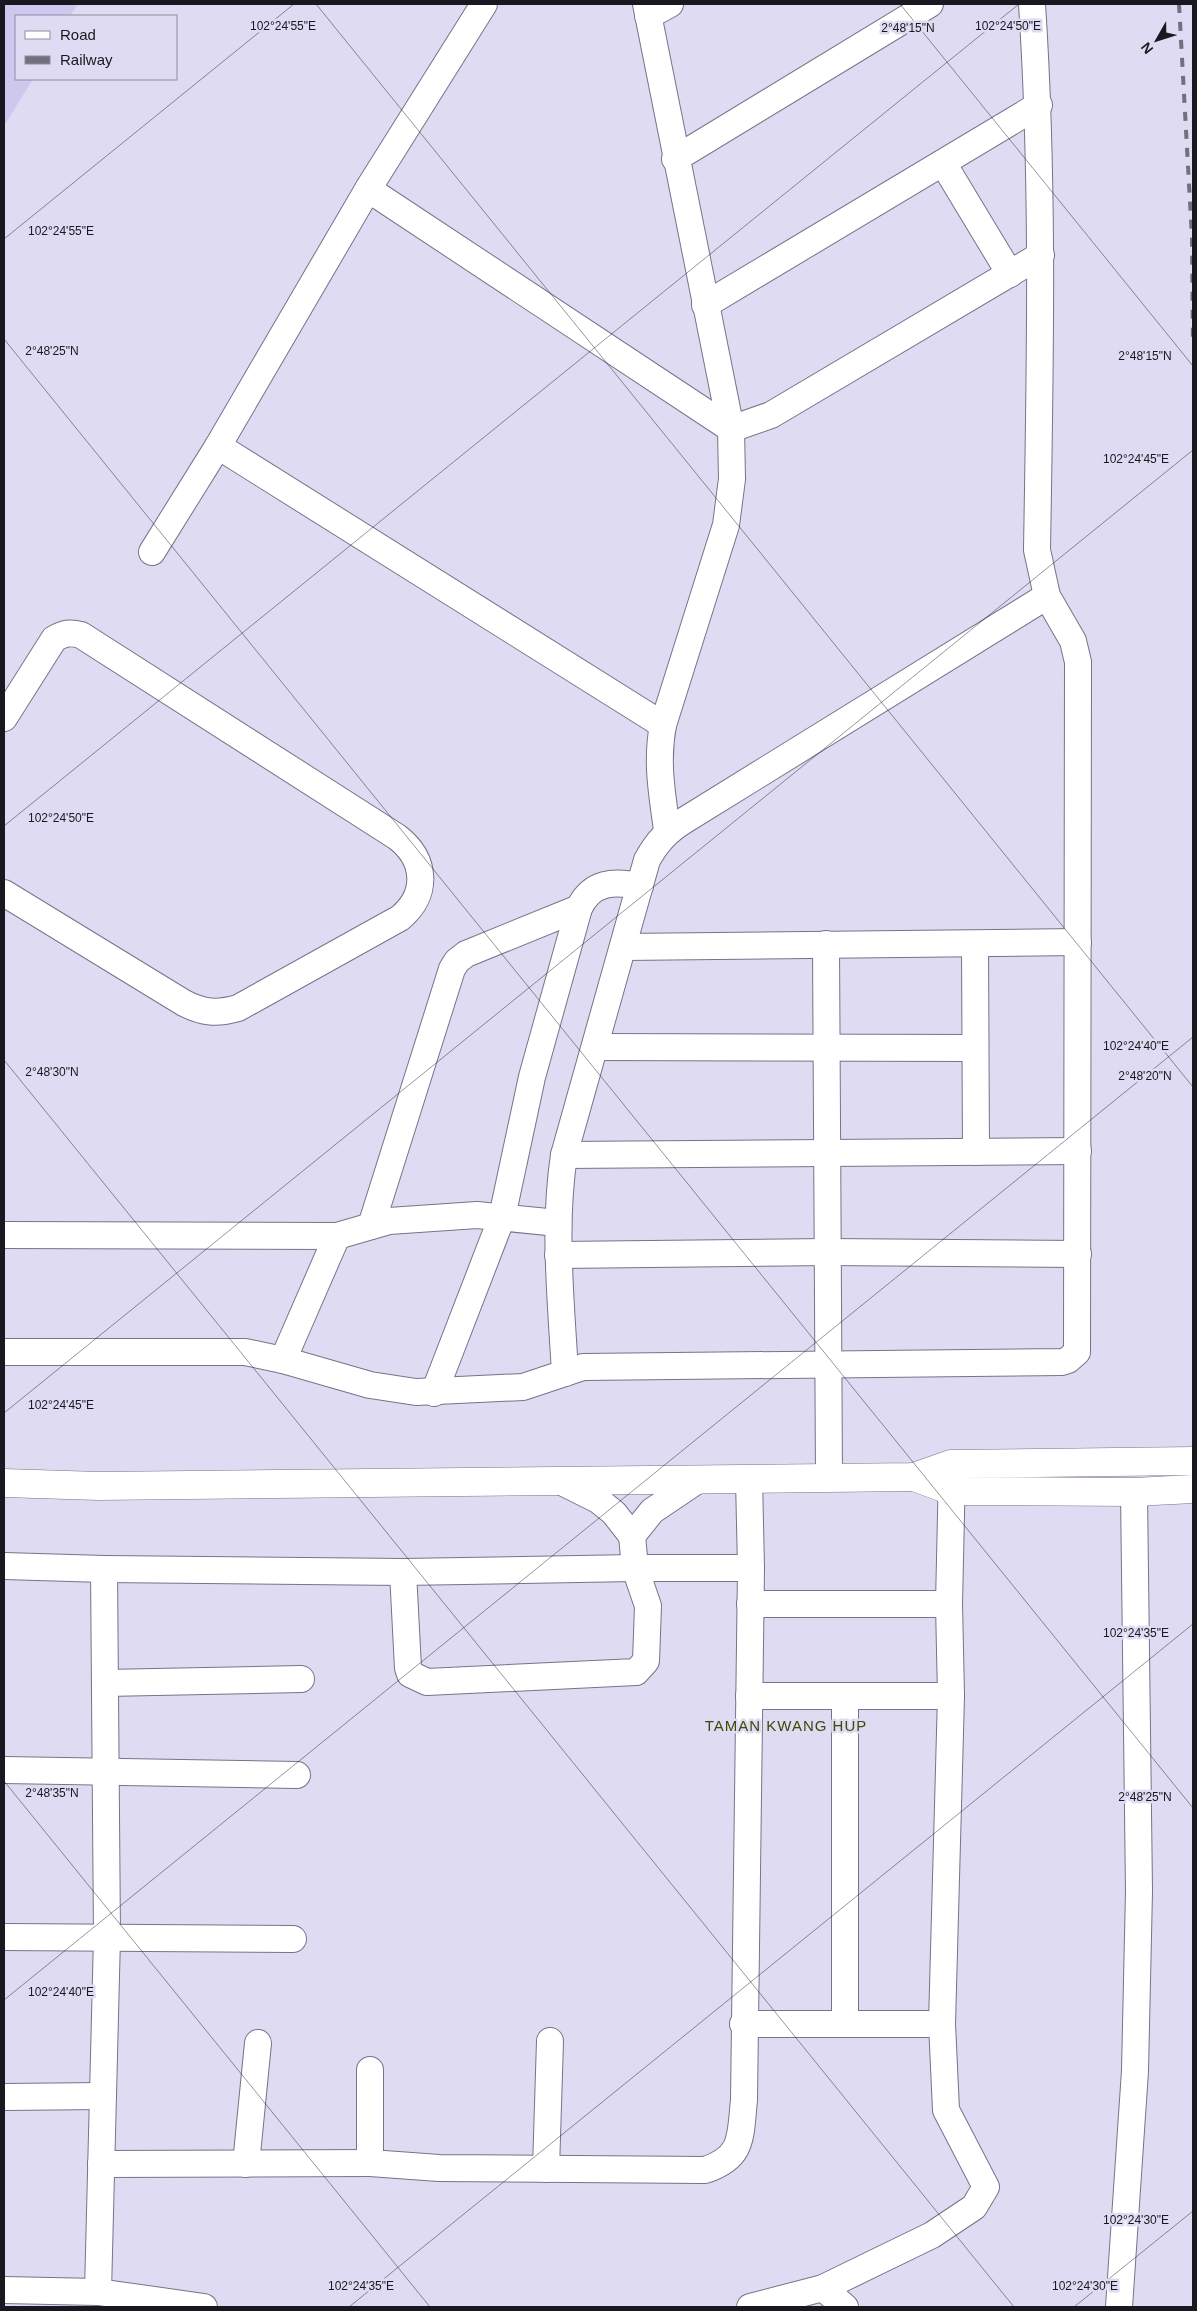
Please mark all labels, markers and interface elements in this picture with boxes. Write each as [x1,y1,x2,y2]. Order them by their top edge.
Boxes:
legend [15,15,178,80]
north arrow [1132,15,1182,65]
text: 102°24'55"E [250,19,316,33]
text: 102°24'50"E [975,19,1041,33]
text: 2°48'15"N [881,21,935,35]
text: Road [60,26,96,43]
text: N [1137,39,1156,57]
text: Railway [60,51,113,68]
text: 102°24'55"E [28,224,94,238]
text: 2°48'25"N [25,344,79,358]
text: 2°48'15"N [1118,349,1172,363]
text: 102°24'45"E [1103,452,1169,466]
text: 102°24'50"E [28,811,94,825]
text: 102°24'40"E [1103,1039,1169,1053]
text: 2°48'30"N [25,1065,79,1079]
text: 2°48'20"N [1118,1069,1172,1083]
text: 102°24'45"E [28,1398,94,1412]
text: 102°24'35"E [1103,1626,1169,1640]
district label: TAMAN KWANG HUP [705,1717,867,1734]
text: 2°48'35"N [25,1786,79,1800]
text: 2°48'25"N [1118,1790,1172,1804]
text: 102°24'40"E [28,1985,94,1999]
text: 102°24'30"E [1103,2213,1169,2227]
text: 102°24'35"E [328,2279,394,2293]
text: 102°24'30"E [1052,2279,1118,2293]

